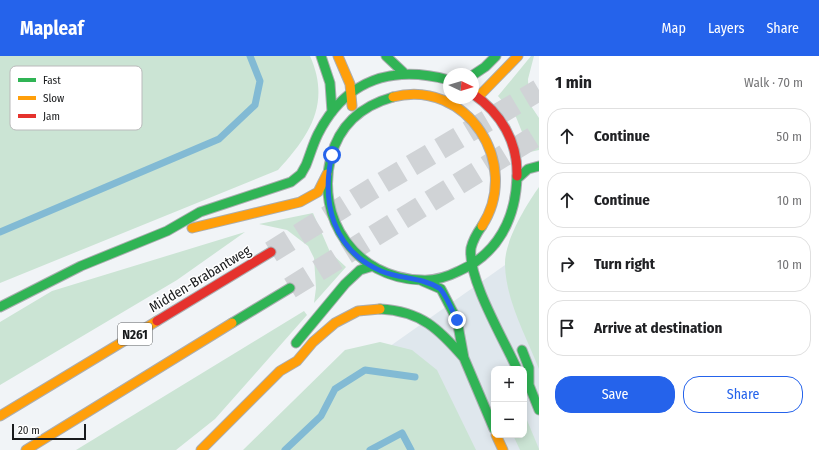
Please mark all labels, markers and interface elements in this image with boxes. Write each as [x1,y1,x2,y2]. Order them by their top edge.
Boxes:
text: Mapleaf [20,17,84,40]
text: Map [662,20,686,37]
text: Layers [708,20,744,37]
text: Share [766,20,799,37]
legend [10,66,142,130]
north arrow [443,68,479,104]
text: 1 min [555,72,592,93]
text: Fast [43,74,61,87]
text: Walk · 70 m [744,75,803,90]
text: Slow [43,92,64,105]
text: Jam [43,110,60,123]
icon: ahead [556,125,578,147]
text: Continue [594,127,650,145]
text: 50 m [776,129,802,144]
route start [323,146,341,164]
icon: ahead [556,189,578,211]
text: Continue [594,191,650,209]
text: 10 m [777,193,802,208]
street label: Midden-Brabantweg [146,242,254,316]
icon: right [556,253,578,275]
text: Turn right [594,255,655,273]
text: 10 m [777,257,802,272]
route end [448,311,466,329]
icon: arrive [556,317,578,339]
text: Arrive at destination [594,319,722,337]
road number: N261 [118,323,152,345]
map controls [491,366,527,438]
button: + [491,366,527,402]
button: Save [555,376,675,413]
button: Share [683,376,803,413]
button: − [491,402,527,438]
scale bar [12,422,86,441]
text: 20 m [18,424,40,437]

